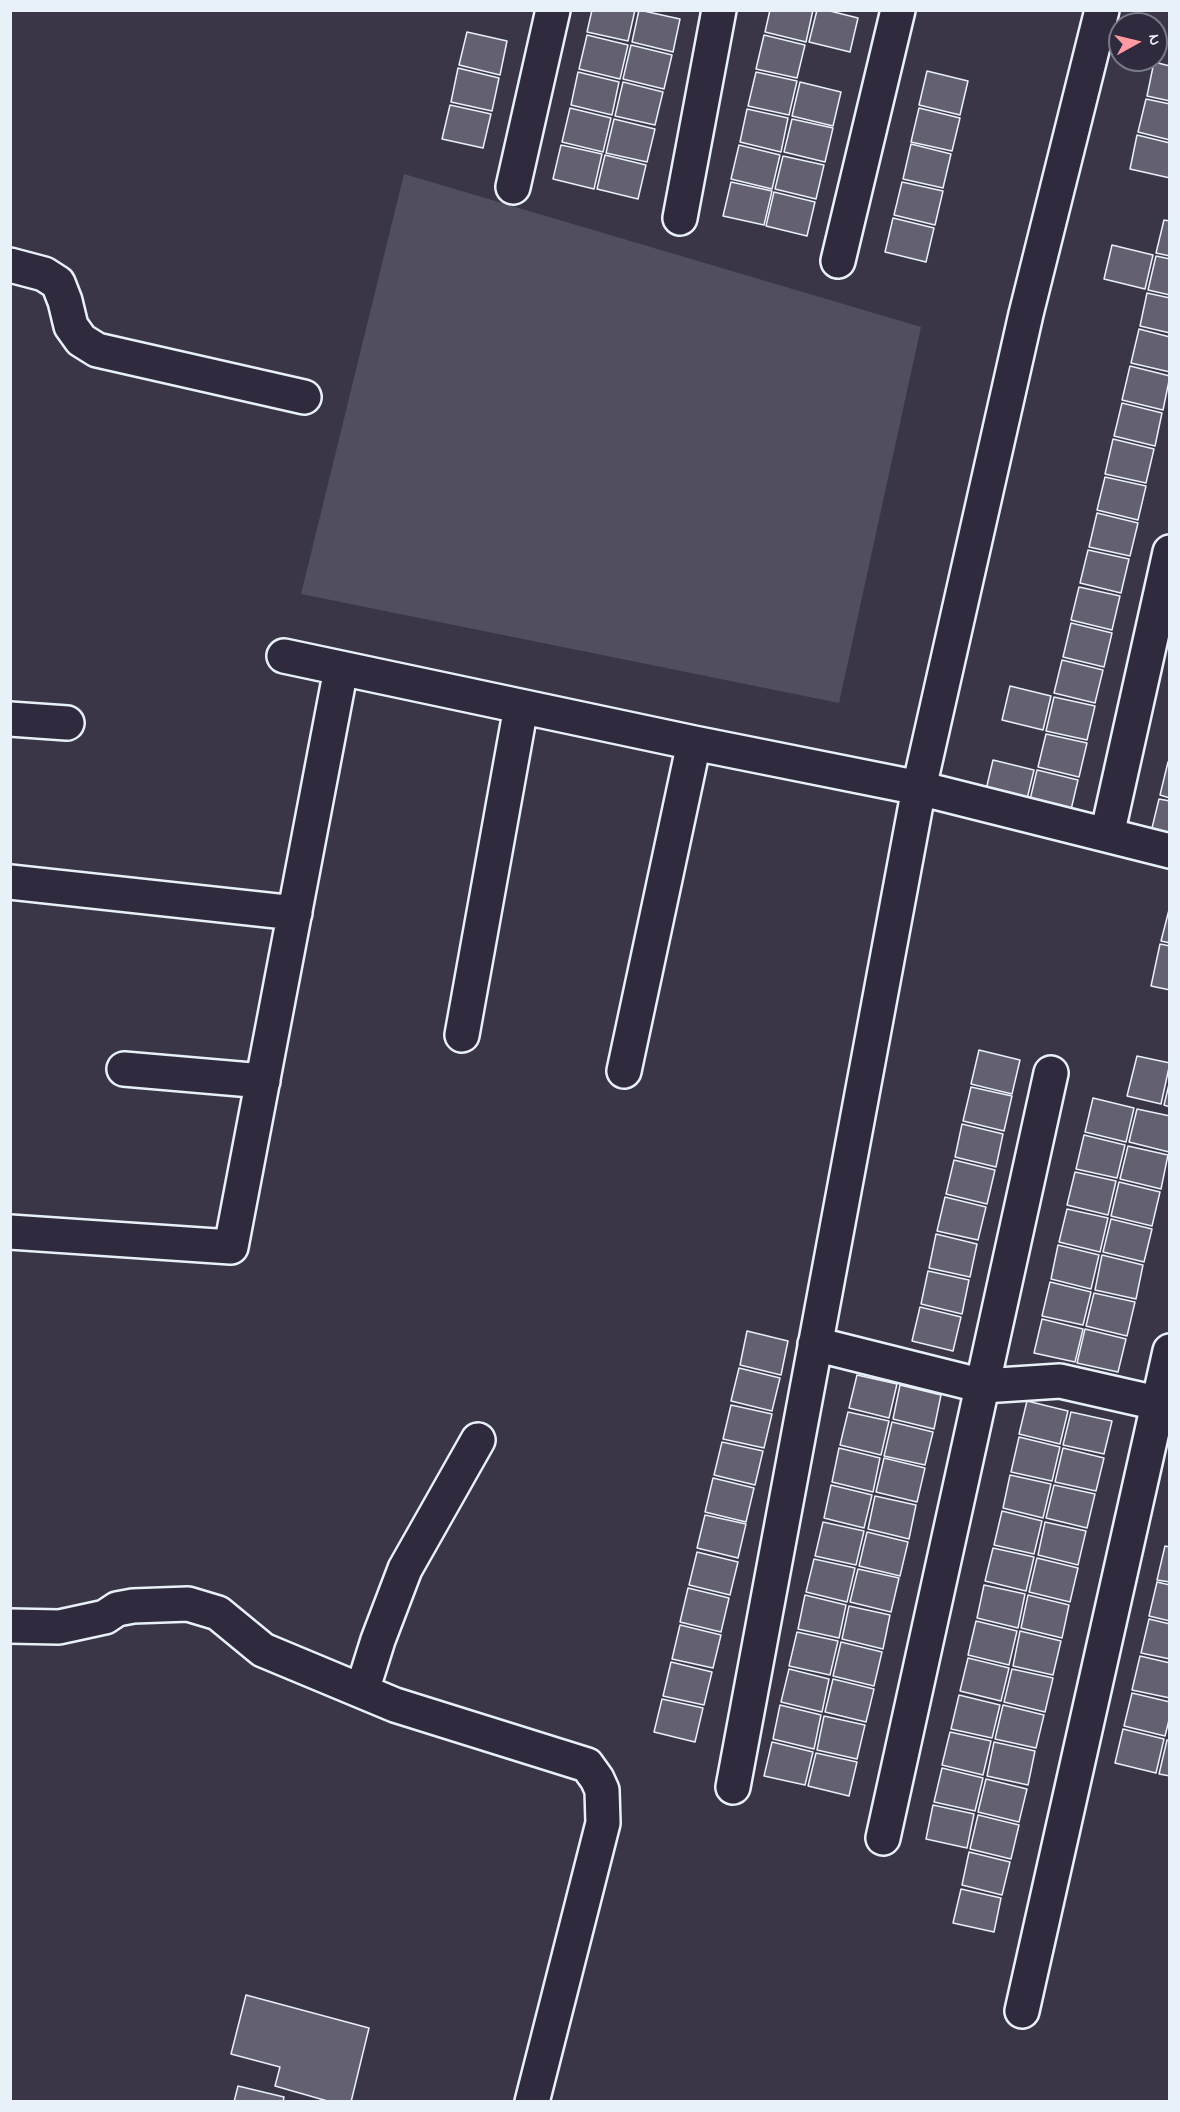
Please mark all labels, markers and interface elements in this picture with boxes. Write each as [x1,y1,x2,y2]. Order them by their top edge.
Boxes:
north arrow [1108,12,1168,72]
text: N [1141,33,1166,47]

